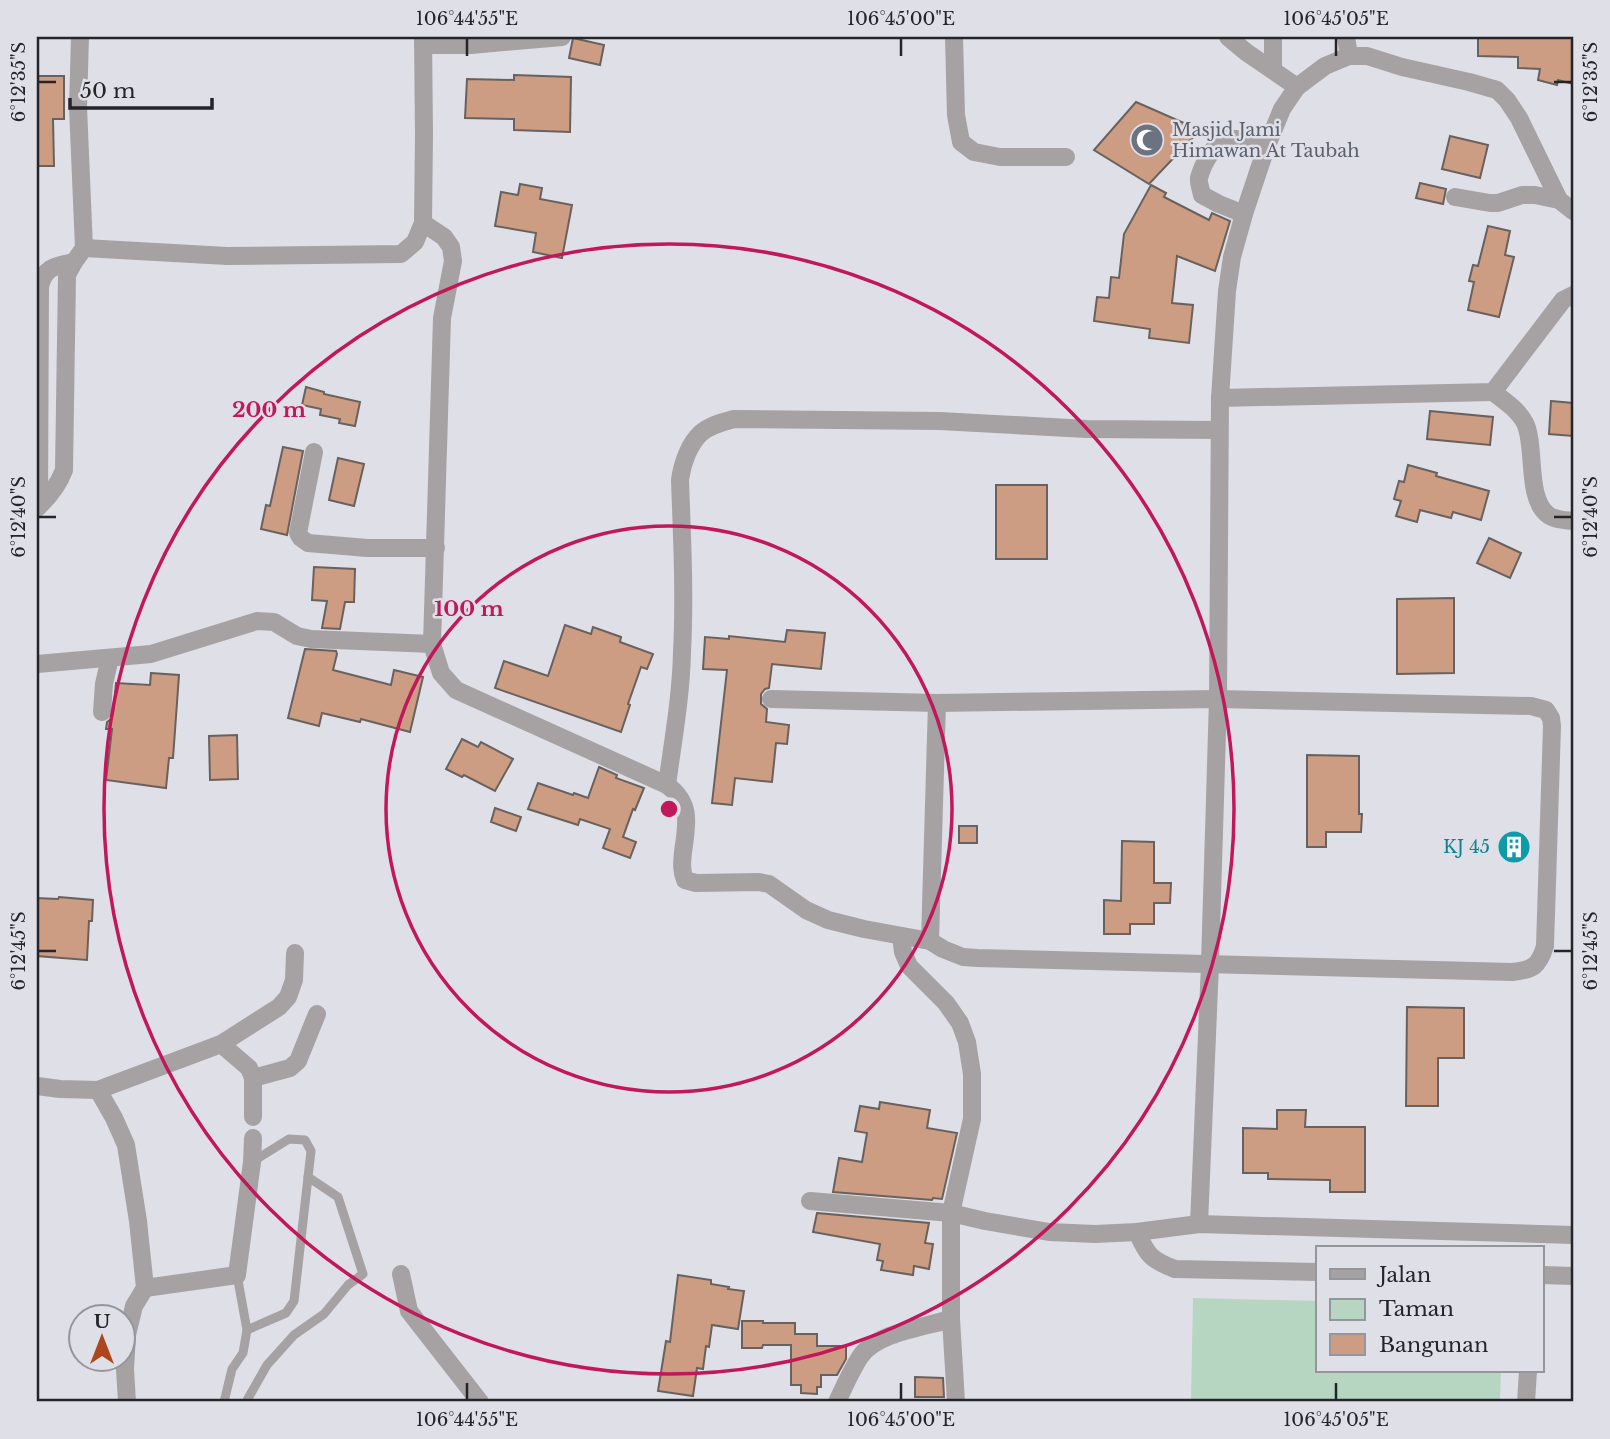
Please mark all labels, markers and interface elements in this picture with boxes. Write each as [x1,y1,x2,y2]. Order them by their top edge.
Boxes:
text: 106°44'55"E [416,8,518,30]
text: 106°45'00"E [847,8,955,30]
text: 106°45'05"E [1283,8,1389,30]
text: 6°12'35"S [8,42,30,122]
text: 6°12'35"S [1580,42,1602,122]
scale bar [70,66,212,110]
text: 50 m [80,78,136,104]
place label: Masjid Jami Himawan At Taubah [1172,119,1360,162]
mosque icon: Masjid Jami Himawan At Taubah [1128,121,1166,159]
text: 200 m [232,397,306,423]
text: 6°12'40"S [8,476,30,558]
text: 6°12'40"S [1580,476,1602,558]
text: 100 m [434,596,504,622]
centre of rings [657,797,681,821]
building icon: KJ 45 [1495,828,1533,866]
place label: KJ 45 [1443,836,1490,858]
text: 6°12'45"S [8,911,30,991]
text: 6°12'45"S [1580,911,1602,991]
legend [1316,1246,1544,1372]
text: Jalan [1376,1262,1431,1288]
text: Taman [1379,1296,1454,1322]
north arrow [66,1302,136,1372]
text: U [94,1310,111,1333]
text: Bangunan [1379,1332,1488,1358]
text: 106°44'55"E [416,1409,518,1431]
text: 106°45'00"E [847,1409,955,1431]
text: 106°45'05"E [1283,1409,1389,1431]

